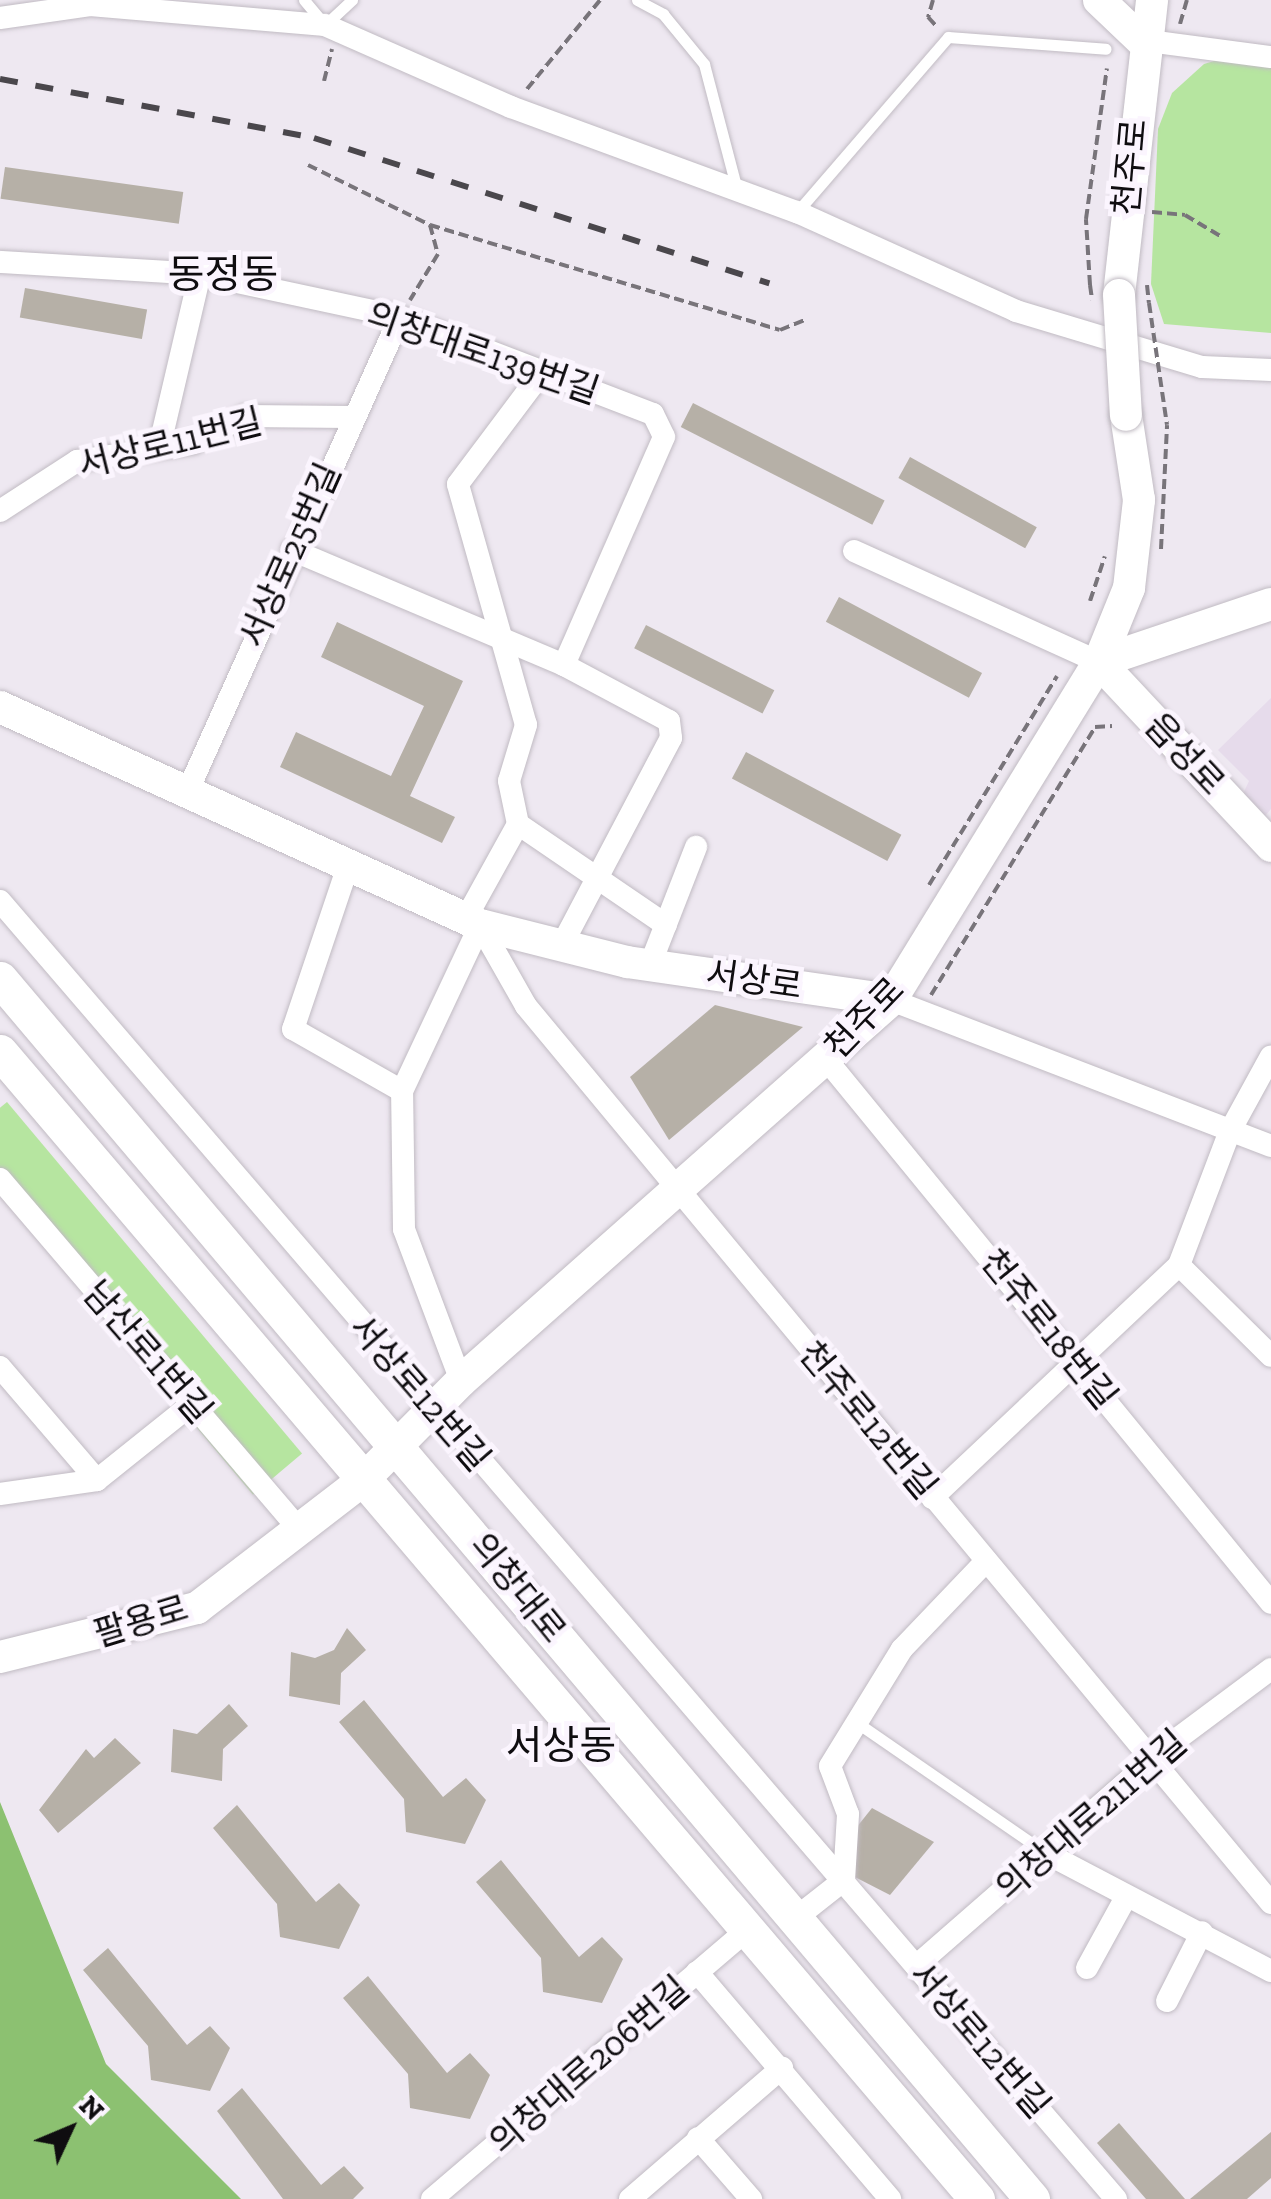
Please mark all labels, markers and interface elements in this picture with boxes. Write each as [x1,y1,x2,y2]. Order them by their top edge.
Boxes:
street label: 천주로 [1105,117,1155,217]
district label: 동정동 [168,250,278,298]
street label: 의창대로139번길 [362,294,604,412]
street label: 서상로11번길 [74,400,266,486]
street label: 서상로25번길 [231,456,349,654]
street label: 읍성로 [1137,704,1233,804]
street label: 서상로 [703,952,805,1008]
street label: 천주로 [815,969,913,1067]
street label: 천주로18번길 [972,1241,1126,1417]
street label: 남산로1번길 [75,1272,221,1432]
street label: 서상로12번길 [341,1307,499,1479]
street label: 천주로12번길 [790,1333,946,1507]
street label: 의창대로 [461,1525,575,1651]
street label: 팔용로 [89,1587,193,1655]
district label: 서상동 [506,1721,616,1769]
street label: 의창대로211번길 [987,1721,1195,1909]
street label: 서상로12번길 [901,1954,1059,2126]
street label: 의창대로206번길 [481,1967,697,2163]
north arrow [20,2079,120,2179]
text: N [73,2089,111,2127]

